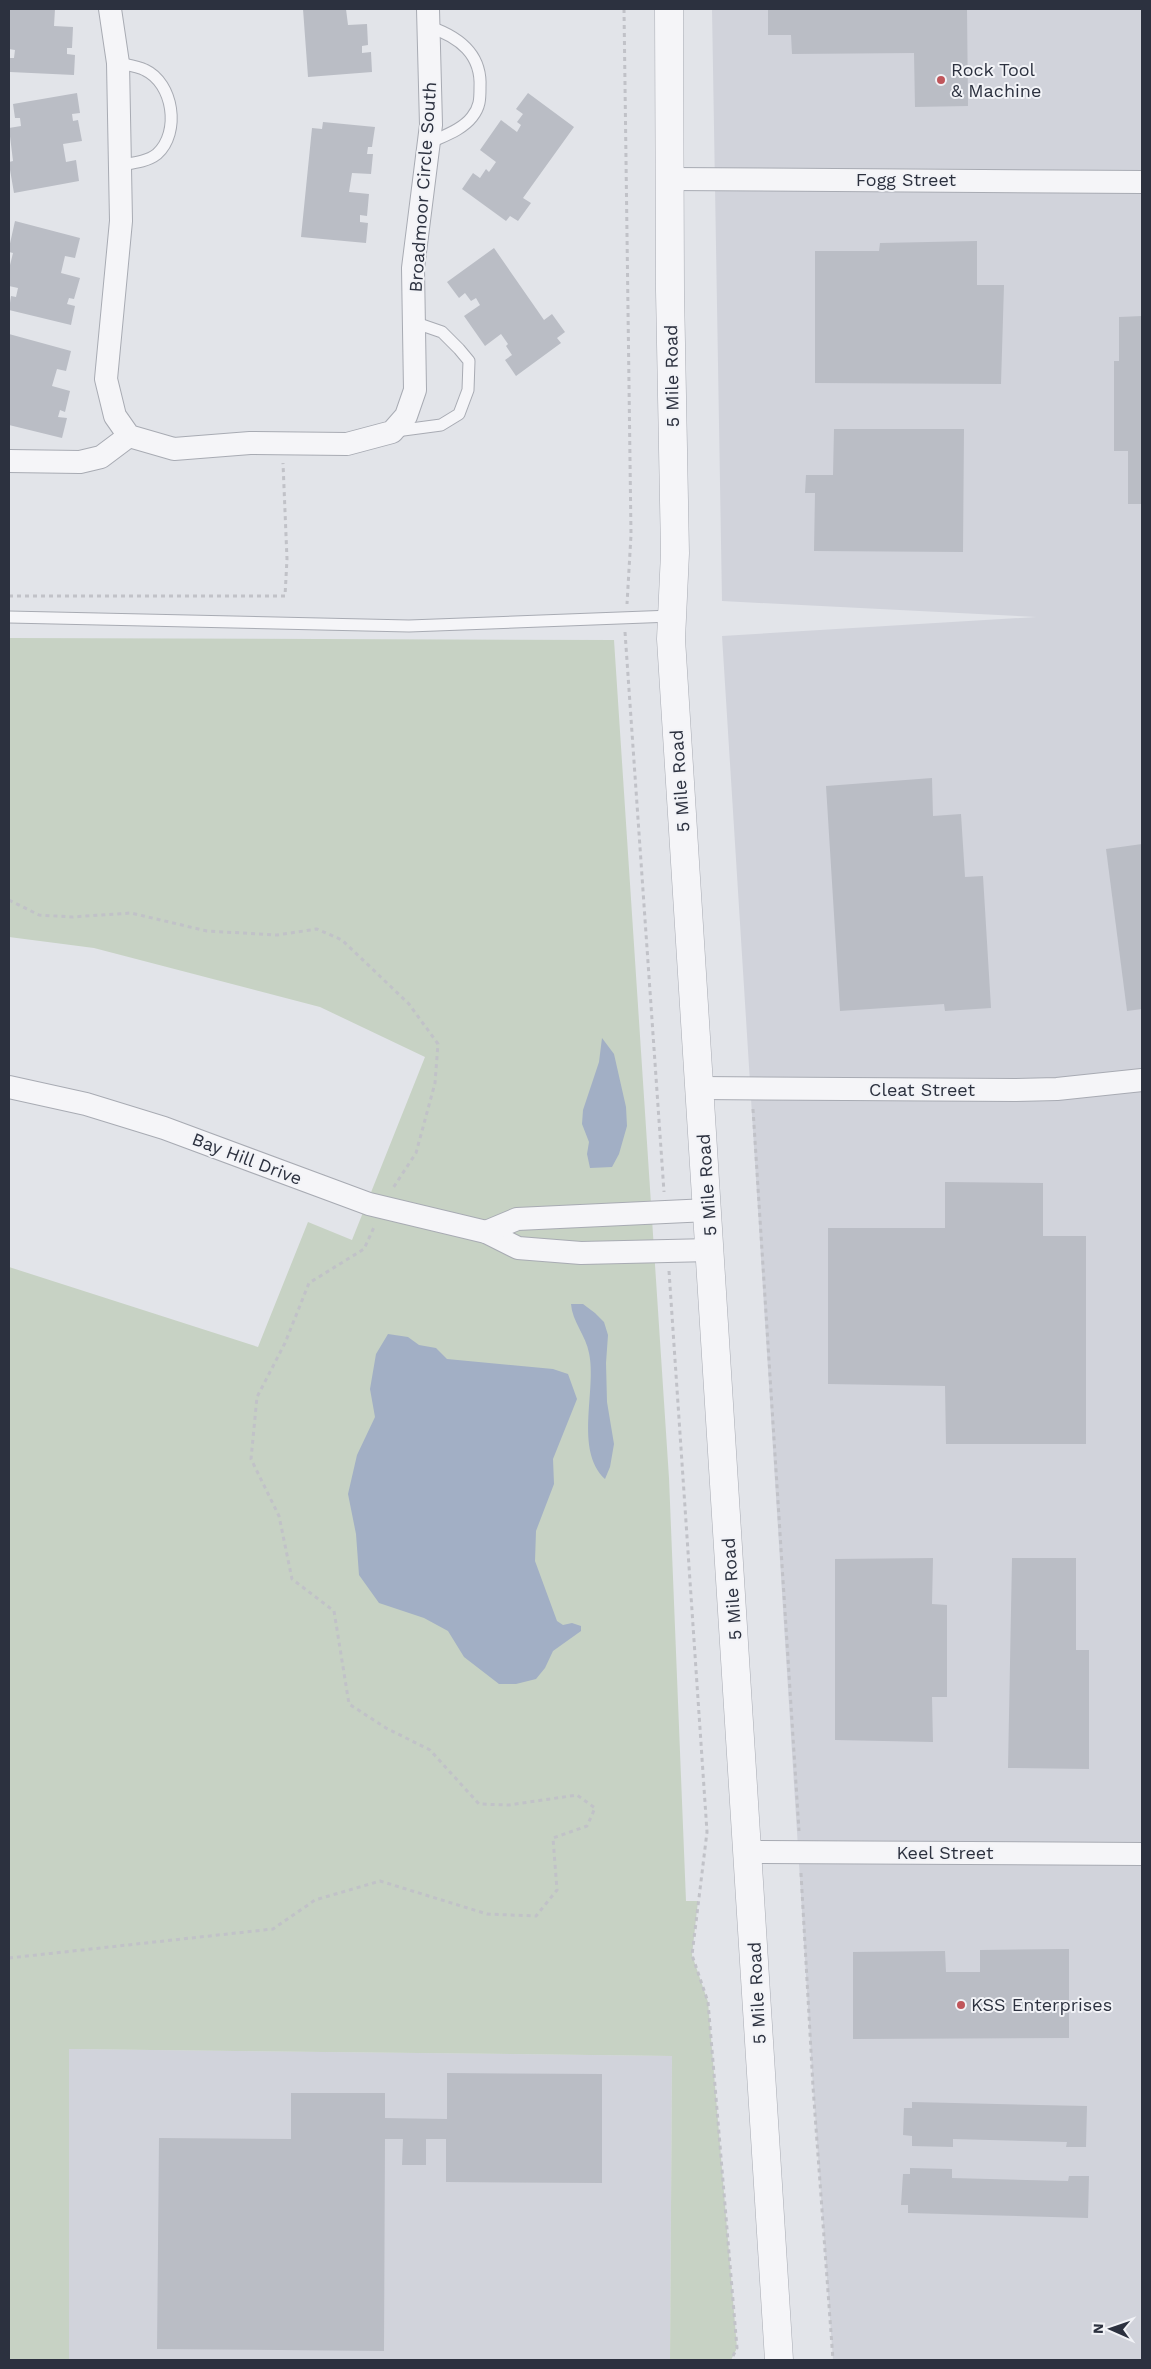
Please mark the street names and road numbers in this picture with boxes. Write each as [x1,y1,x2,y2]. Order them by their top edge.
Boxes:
street label: Broadmoor Circle South [405,81,440,293]
street label: Fogg Street [856,169,957,190]
street label: 5 Mile Road [660,324,683,428]
street label: 5 Mile Road [665,729,694,833]
street label: Cleat Street [869,1079,975,1100]
street label: Bay Hill Drive [189,1128,305,1189]
street label: 5 Mile Road [692,1133,721,1237]
street label: 5 Mile Road [717,1537,746,1641]
street label: Keel Street [896,1842,994,1863]
street label: 5 Mile Road [743,1941,770,2045]

